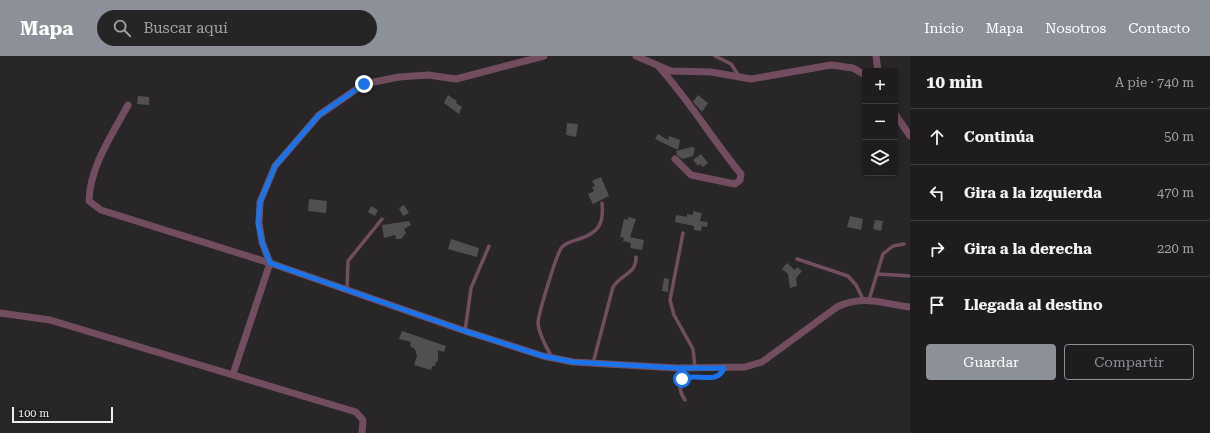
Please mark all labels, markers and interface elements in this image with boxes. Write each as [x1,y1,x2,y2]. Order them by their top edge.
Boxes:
search box [97,10,377,46]
text: Mapa [20,17,73,40]
icon: search [111,17,133,39]
text: Buscar aquí [143,19,228,37]
text: Inicio [924,20,964,36]
text: Mapa [986,20,1023,36]
text: Nosotros [1045,20,1106,36]
text: Contacto [1128,20,1190,36]
map controls [862,68,898,176]
button: + [862,68,898,104]
text: 10 min [926,72,983,92]
route end [355,75,373,93]
text: A pie · 740 m [1115,75,1194,90]
button: − [862,104,898,140]
icon: ahead [926,126,948,148]
text: Continúa [964,128,1034,146]
text: 50 m [1164,129,1194,144]
button: layers [862,140,898,176]
icon: left [926,182,948,204]
text: Gira a la izquierda [964,184,1102,202]
text: 470 m [1157,185,1194,200]
icon: right [926,238,948,260]
text: Gira a la derecha [964,240,1092,258]
text: 220 m [1157,241,1194,256]
icon: arrive [926,294,948,316]
text: Llegada al destino [964,296,1103,314]
button: Guardar [926,344,1056,380]
button: Compartir [1064,344,1194,380]
route start [673,370,691,388]
scale bar [12,405,113,424]
text: 100 m [18,407,49,420]

